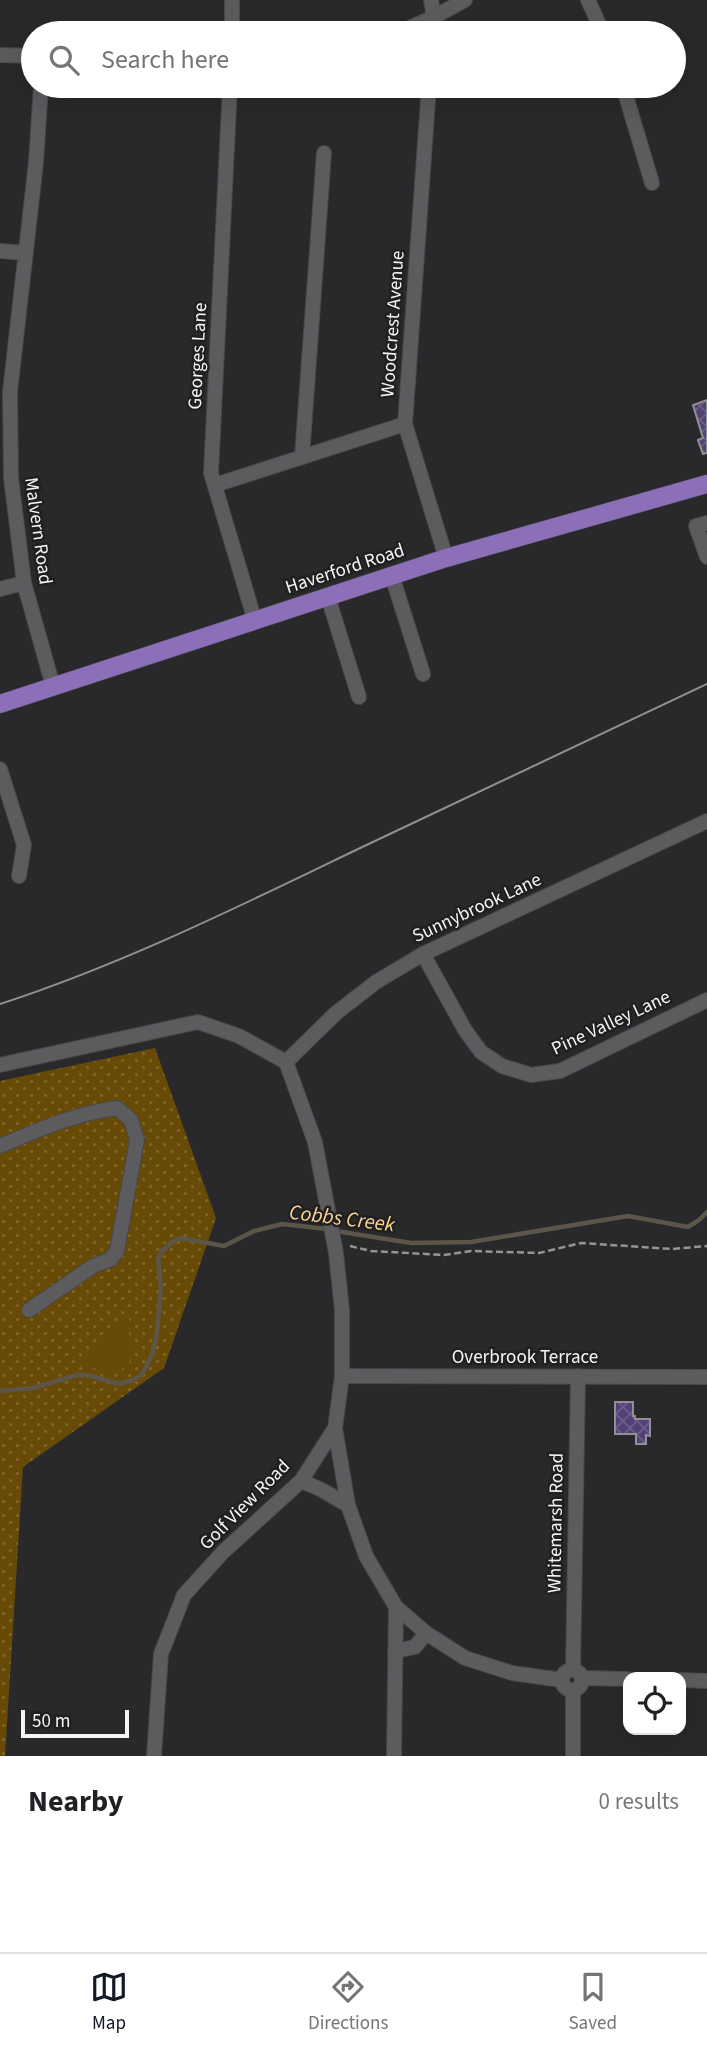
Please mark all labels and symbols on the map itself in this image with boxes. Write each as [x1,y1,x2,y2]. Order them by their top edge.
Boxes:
street label: Woodcrest Avenue [374,250,412,398]
street label: Georges Lane [182,302,214,410]
street label: Malvern Road [17,476,59,586]
street label: Haverford Road [282,537,408,601]
street label: Sunnybrook Lane [408,866,546,950]
street label: Pine Valley Lane [547,984,675,1062]
water label: Cobbs Creek [287,1197,398,1239]
street label: Overbrook Terrace [452,1344,598,1371]
street label: Whitemarsh Road [541,1453,571,1593]
street label: Golf View Road [194,1454,296,1556]
scale bar [21,1707,130,1739]

